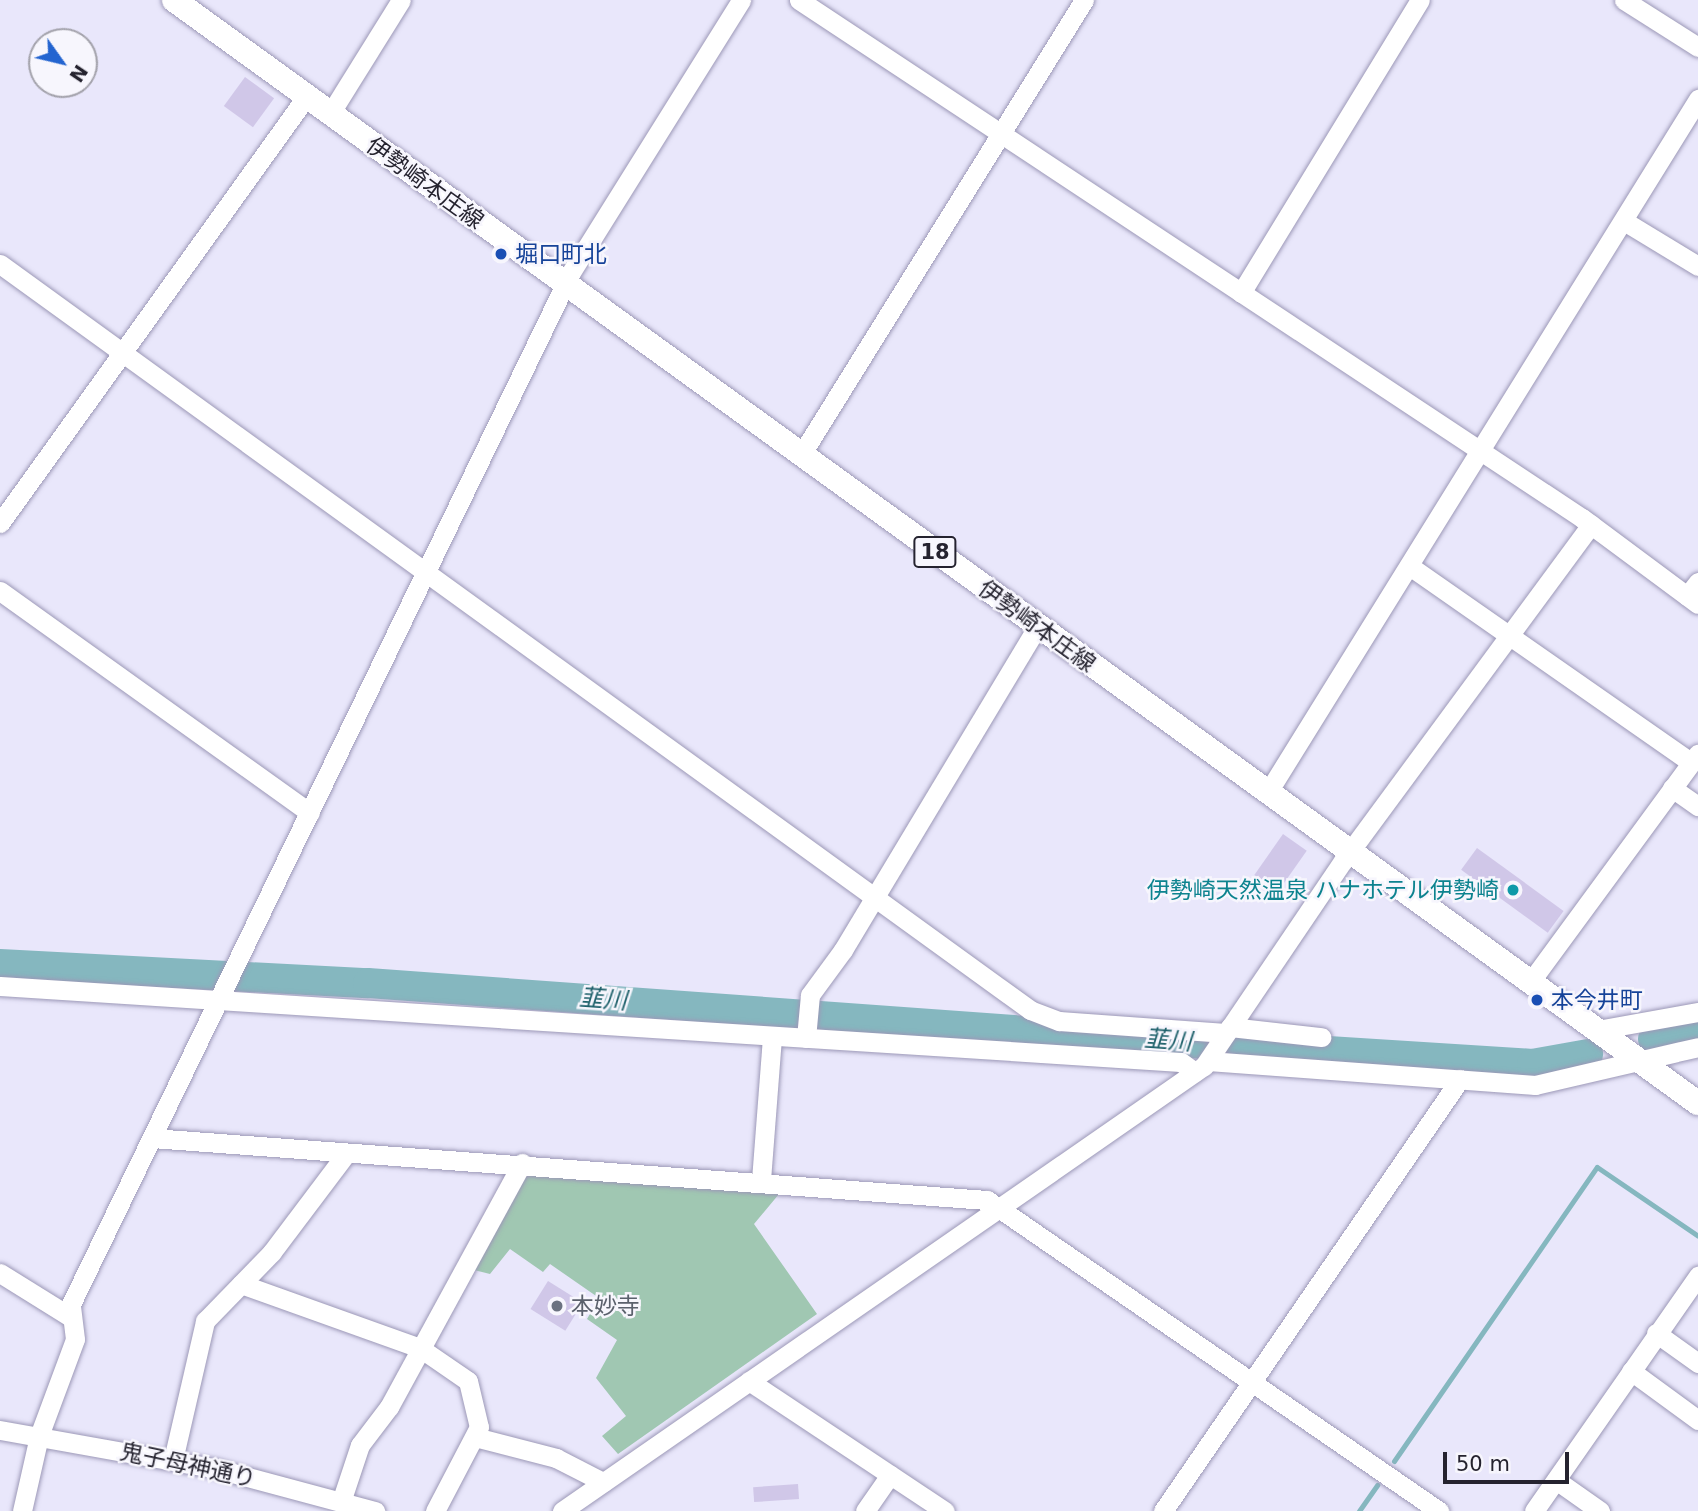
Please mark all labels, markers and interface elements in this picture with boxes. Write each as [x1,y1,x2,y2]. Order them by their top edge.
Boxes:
north arrow [28,28,98,98]
text: N [65,61,92,86]
street label: 伊勢崎本庄線 [361,131,489,235]
place label: 堀口町北 [515,240,607,268]
marker: 堀口町北 [493,246,509,262]
road number: 18 [912,534,958,570]
street label: 伊勢崎本庄線 [973,574,1101,678]
place label: 伊勢崎天然温泉 ハナホテル伊勢崎 [1147,876,1499,904]
marker: 伊勢崎天然温泉 ハナホテル伊勢崎 [1505,882,1521,898]
water label: 韮川 [578,984,628,1016]
place label: 本今井町 [1551,986,1643,1014]
marker: 本今井町 [1529,992,1545,1008]
water label: 韮川 [1143,1025,1193,1057]
place label: 本妙寺 [571,1292,640,1320]
marker: 本妙寺 [549,1298,565,1314]
street label: 鬼子母神通り [118,1437,258,1493]
scale bar [1446,1438,1572,1482]
text: 50 m [1456,1452,1510,1476]

